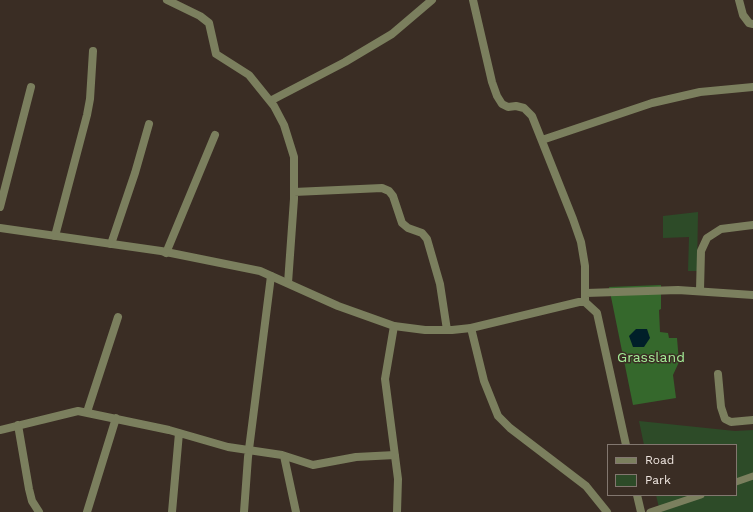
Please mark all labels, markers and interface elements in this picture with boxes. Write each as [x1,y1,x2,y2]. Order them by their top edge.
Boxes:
park label: Grassland [617,350,685,366]
legend [607,444,737,496]
text: Road [645,453,674,467]
text: Park [645,473,671,487]

